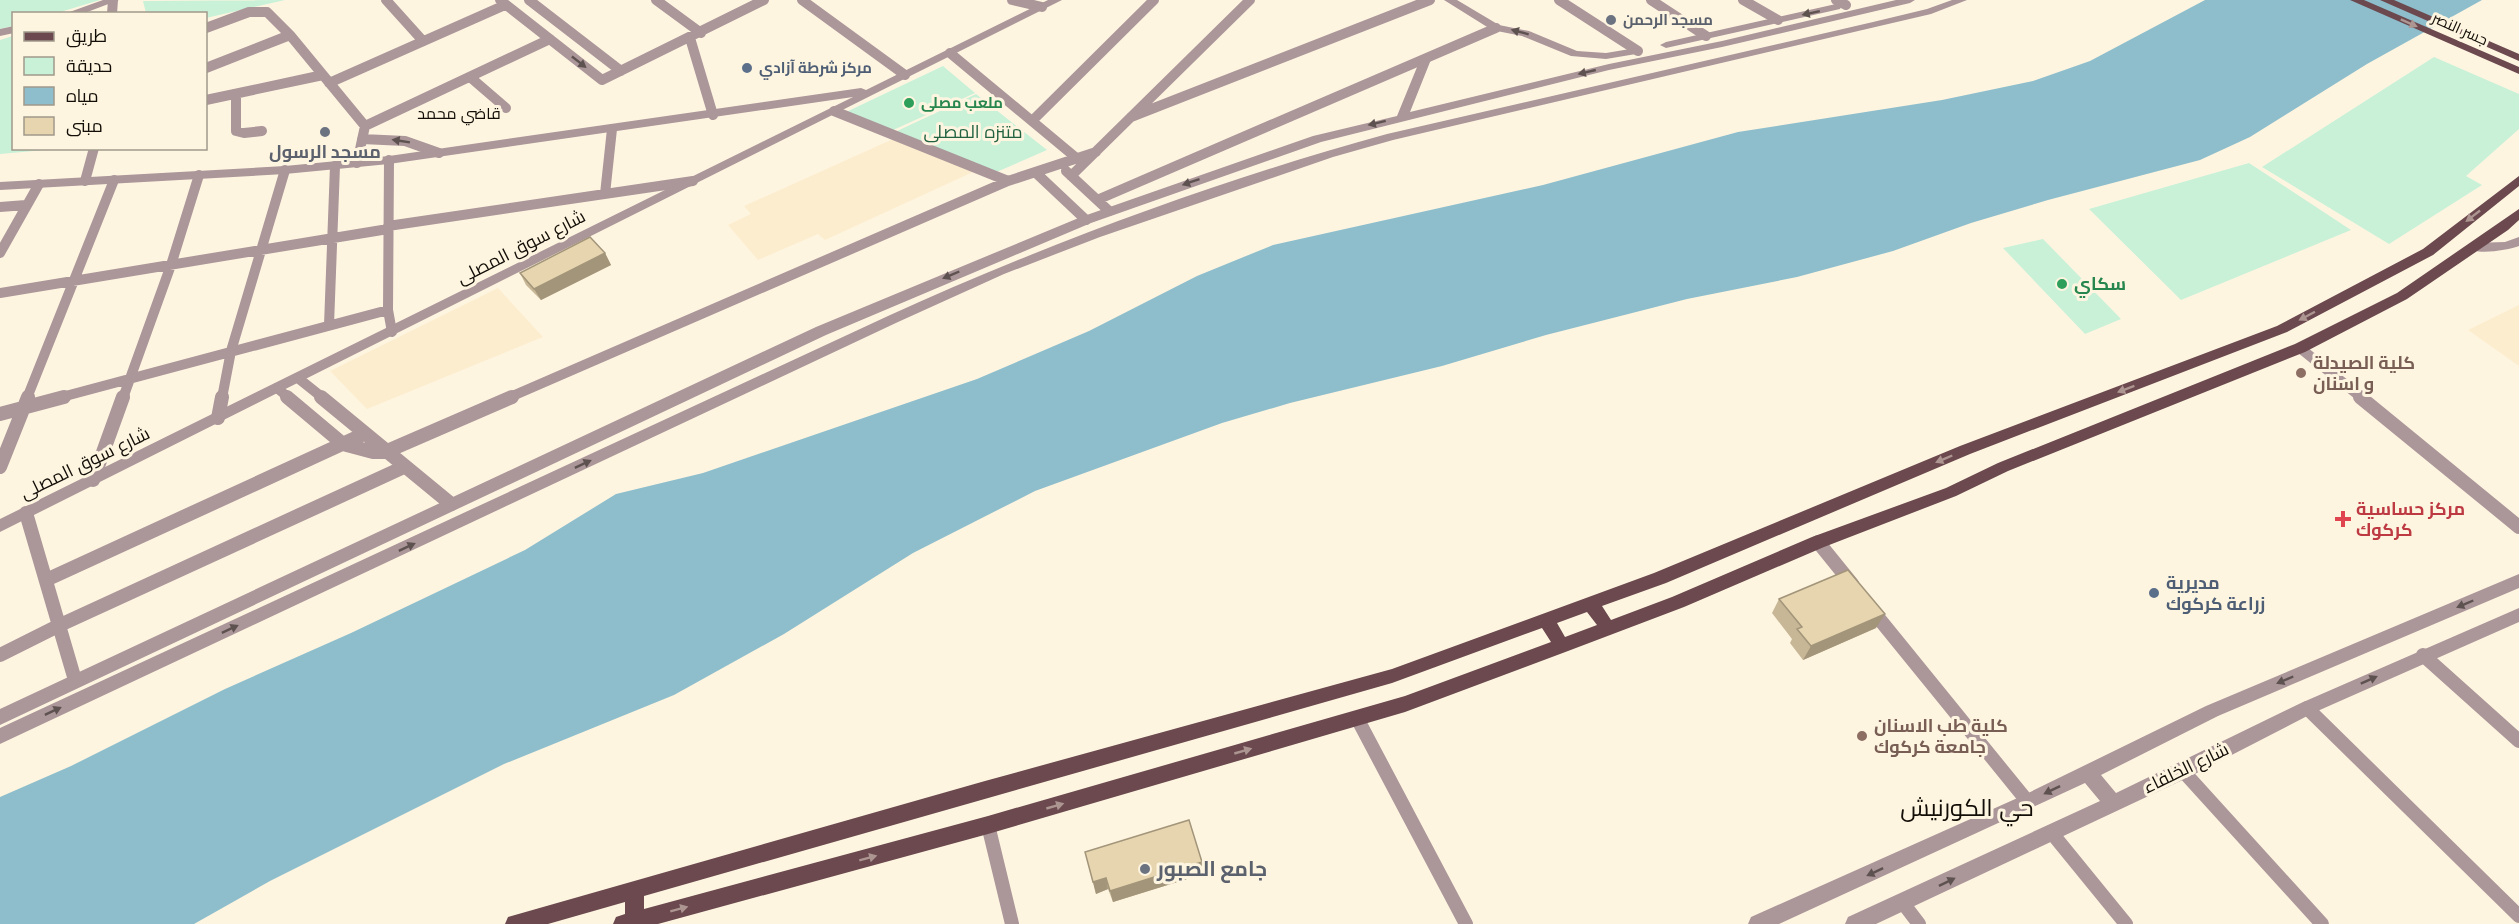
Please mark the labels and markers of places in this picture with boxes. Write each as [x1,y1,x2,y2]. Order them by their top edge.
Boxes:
place label: مسجد الرحمن [1623,9,1713,30]
marker: مسجد الرحمن [1604,13,1618,27]
place label: مركز شرطة آزادي [759,57,872,80]
marker: مركز شرطة آزادي [740,61,754,75]
place label: ملعب مصلى [921,92,1003,113]
marker: ملعب مصلى [902,96,916,110]
marker: مسجد الرسول [318,125,332,139]
place label: مسجد الرسول [269,139,381,164]
place label: سكاي [2074,271,2126,298]
marker: سكاي [2055,277,2069,291]
place label: كلية الصيدلة و اسنان [2313,350,2415,396]
marker: كلية الصيدلة و اسنان [2294,366,2308,380]
place label: مركز حساسية كركوك [2356,496,2465,542]
marker: مركز حساسية كركوك [2334,510,2352,528]
place label: مديرية زراعة كركوك [2166,570,2265,616]
marker: مديرية زراعة كركوك [2147,586,2161,600]
place label: كلية طب الاسنان جامعة كركوك [1874,713,2008,759]
marker: كلية طب الاسنان جامعة كركوك [1855,729,1869,743]
place label: جامع الصبور [1156,854,1267,883]
marker: جامع الصبور [1138,862,1152,876]

